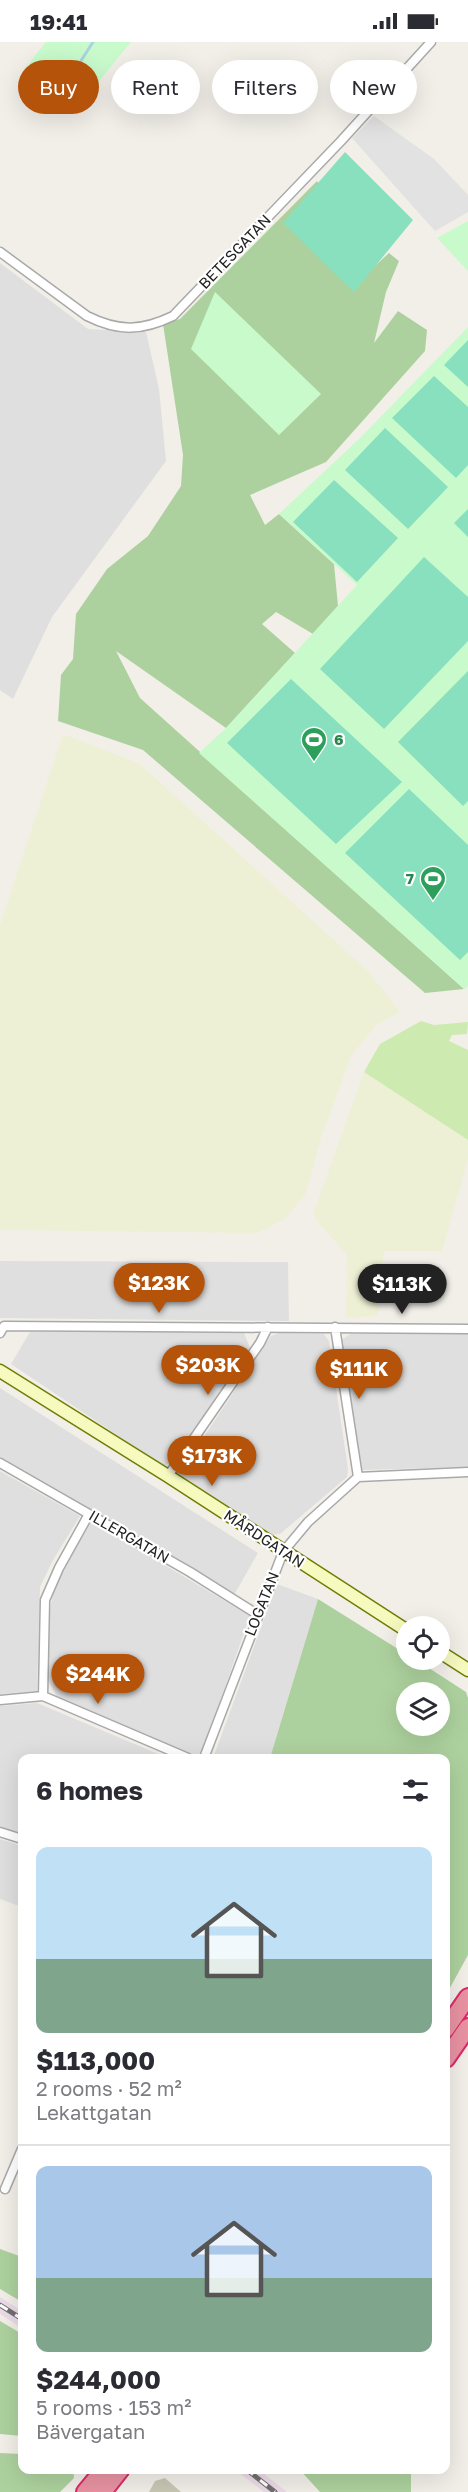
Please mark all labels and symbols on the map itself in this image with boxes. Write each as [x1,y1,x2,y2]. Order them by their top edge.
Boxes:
street label: BETESGATAN [194,210,274,292]
sports icon: 6 [299,725,329,763]
place label: 6 [334,730,344,748]
sports icon: 7 [418,864,448,902]
place label: 7 [406,869,414,887]
pin: $123K [117,1263,201,1314]
pin: $113K [360,1264,444,1315]
pin: $203K [166,1345,250,1396]
pin: $111K [317,1349,401,1400]
pin: $173K [170,1436,254,1487]
street label: MÅRDGATAN [221,1505,308,1571]
street label: ILLERGATAN [86,1506,173,1566]
street label: LOGATAN [240,1569,282,1638]
pin: $244K [56,1654,140,1705]

